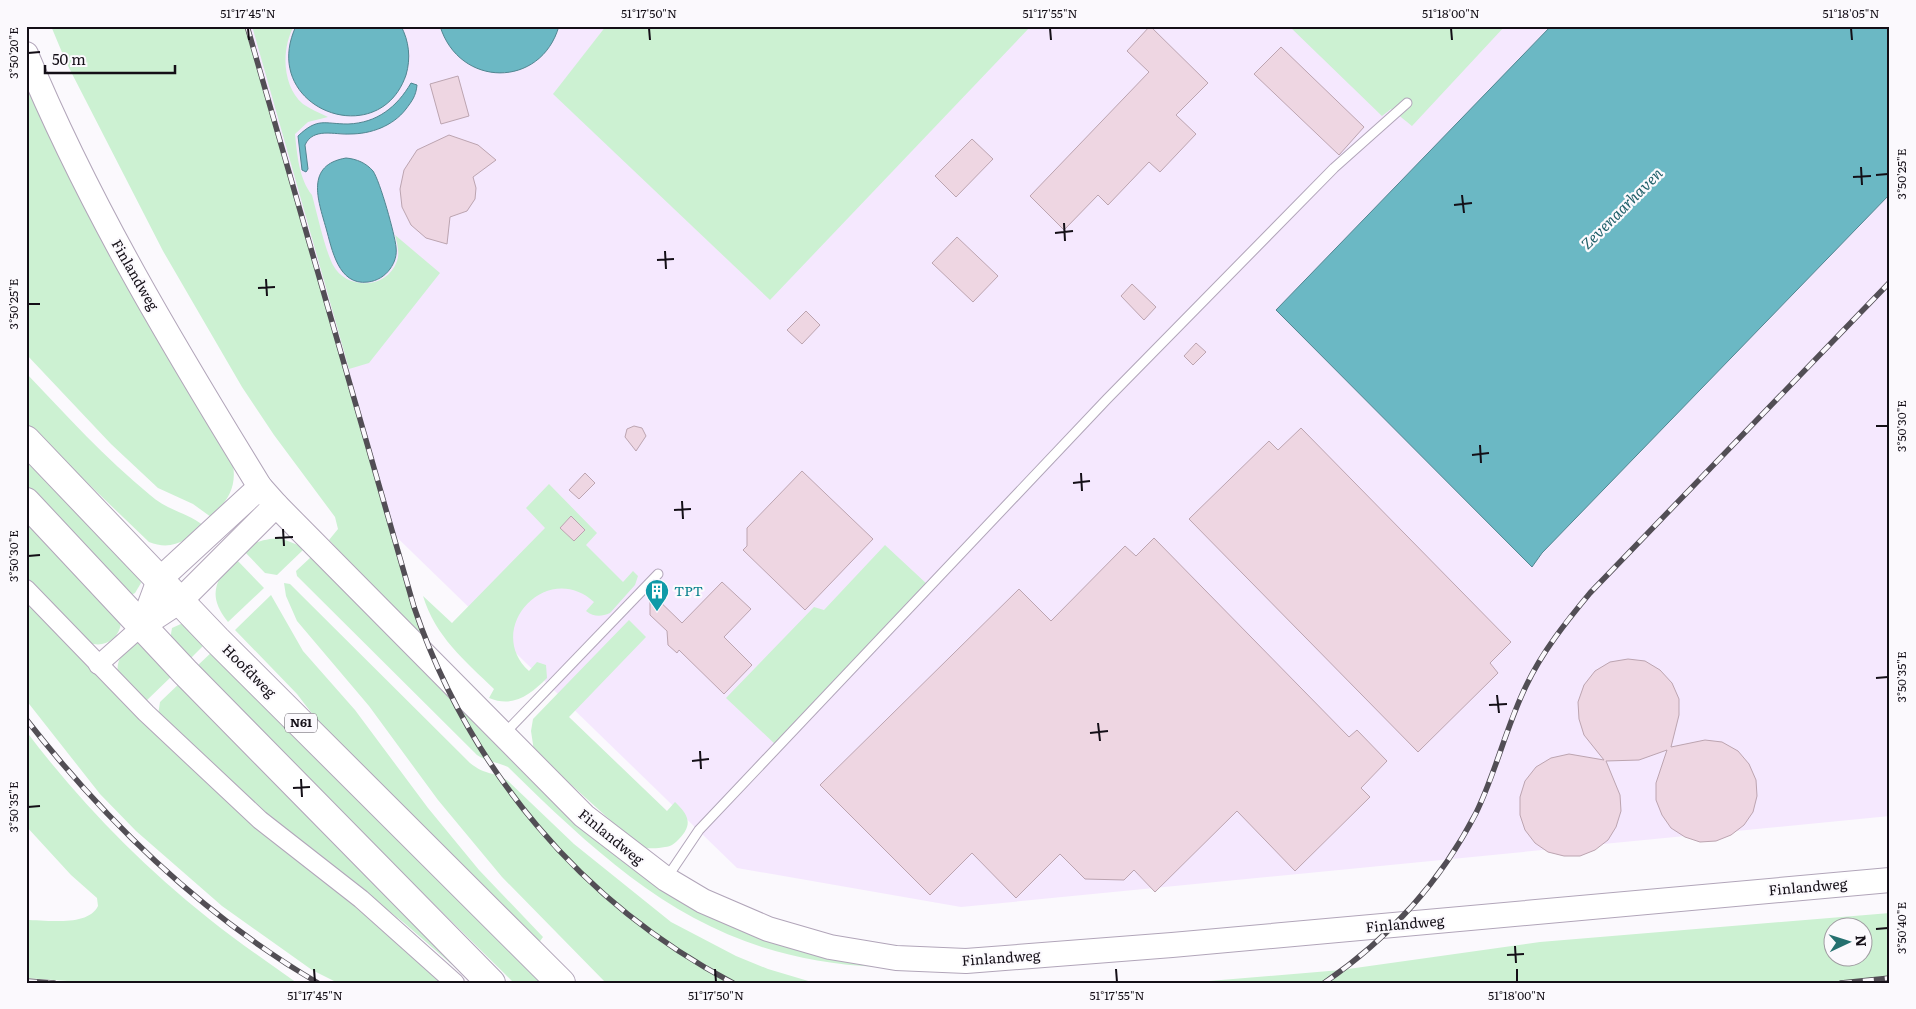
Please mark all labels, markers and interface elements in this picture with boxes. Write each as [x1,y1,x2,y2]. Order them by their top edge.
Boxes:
text: 51°17'45"N [220,4,276,22]
text: 51°17'50"N [621,4,677,22]
text: 51°17'55"N [1022,4,1078,22]
text: 51°18'00"N [1422,4,1480,22]
text: 51°18'05"N [1823,4,1879,22]
text: 3°50'20"E [4,27,22,79]
scale bar [45,42,175,74]
text: 50 m [52,47,86,70]
text: 3°50'25"E [1892,148,1910,199]
water label: Zevenaarhaven [1575,162,1667,254]
street label: Finlandweg [107,235,164,314]
text: 3°50'25"E [4,278,22,329]
text: 3°50'30"E [1892,400,1910,452]
text: 3°50'30"E [4,530,22,582]
building icon: TPT [644,578,670,612]
place label: TPT [674,580,703,600]
street label: Hoofdweg [218,639,281,702]
text: 3°50'35"E [1892,651,1910,703]
road number: N61 [285,714,317,732]
text: 3°50'35"E [4,781,22,833]
street label: Finlandweg [575,804,649,869]
street label: Finlandweg [1768,873,1848,899]
text: 3°50'40"E [1892,902,1910,954]
street label: Finlandweg [1365,910,1445,936]
north arrow [1824,916,1874,966]
text: N [1852,934,1872,948]
street label: Finlandweg [961,944,1041,970]
text: 51°17'45"N [287,986,343,1004]
text: 51°17'50"N [688,986,744,1004]
text: 51°17'55"N [1089,986,1145,1004]
text: 51°18'00"N [1488,986,1546,1004]

